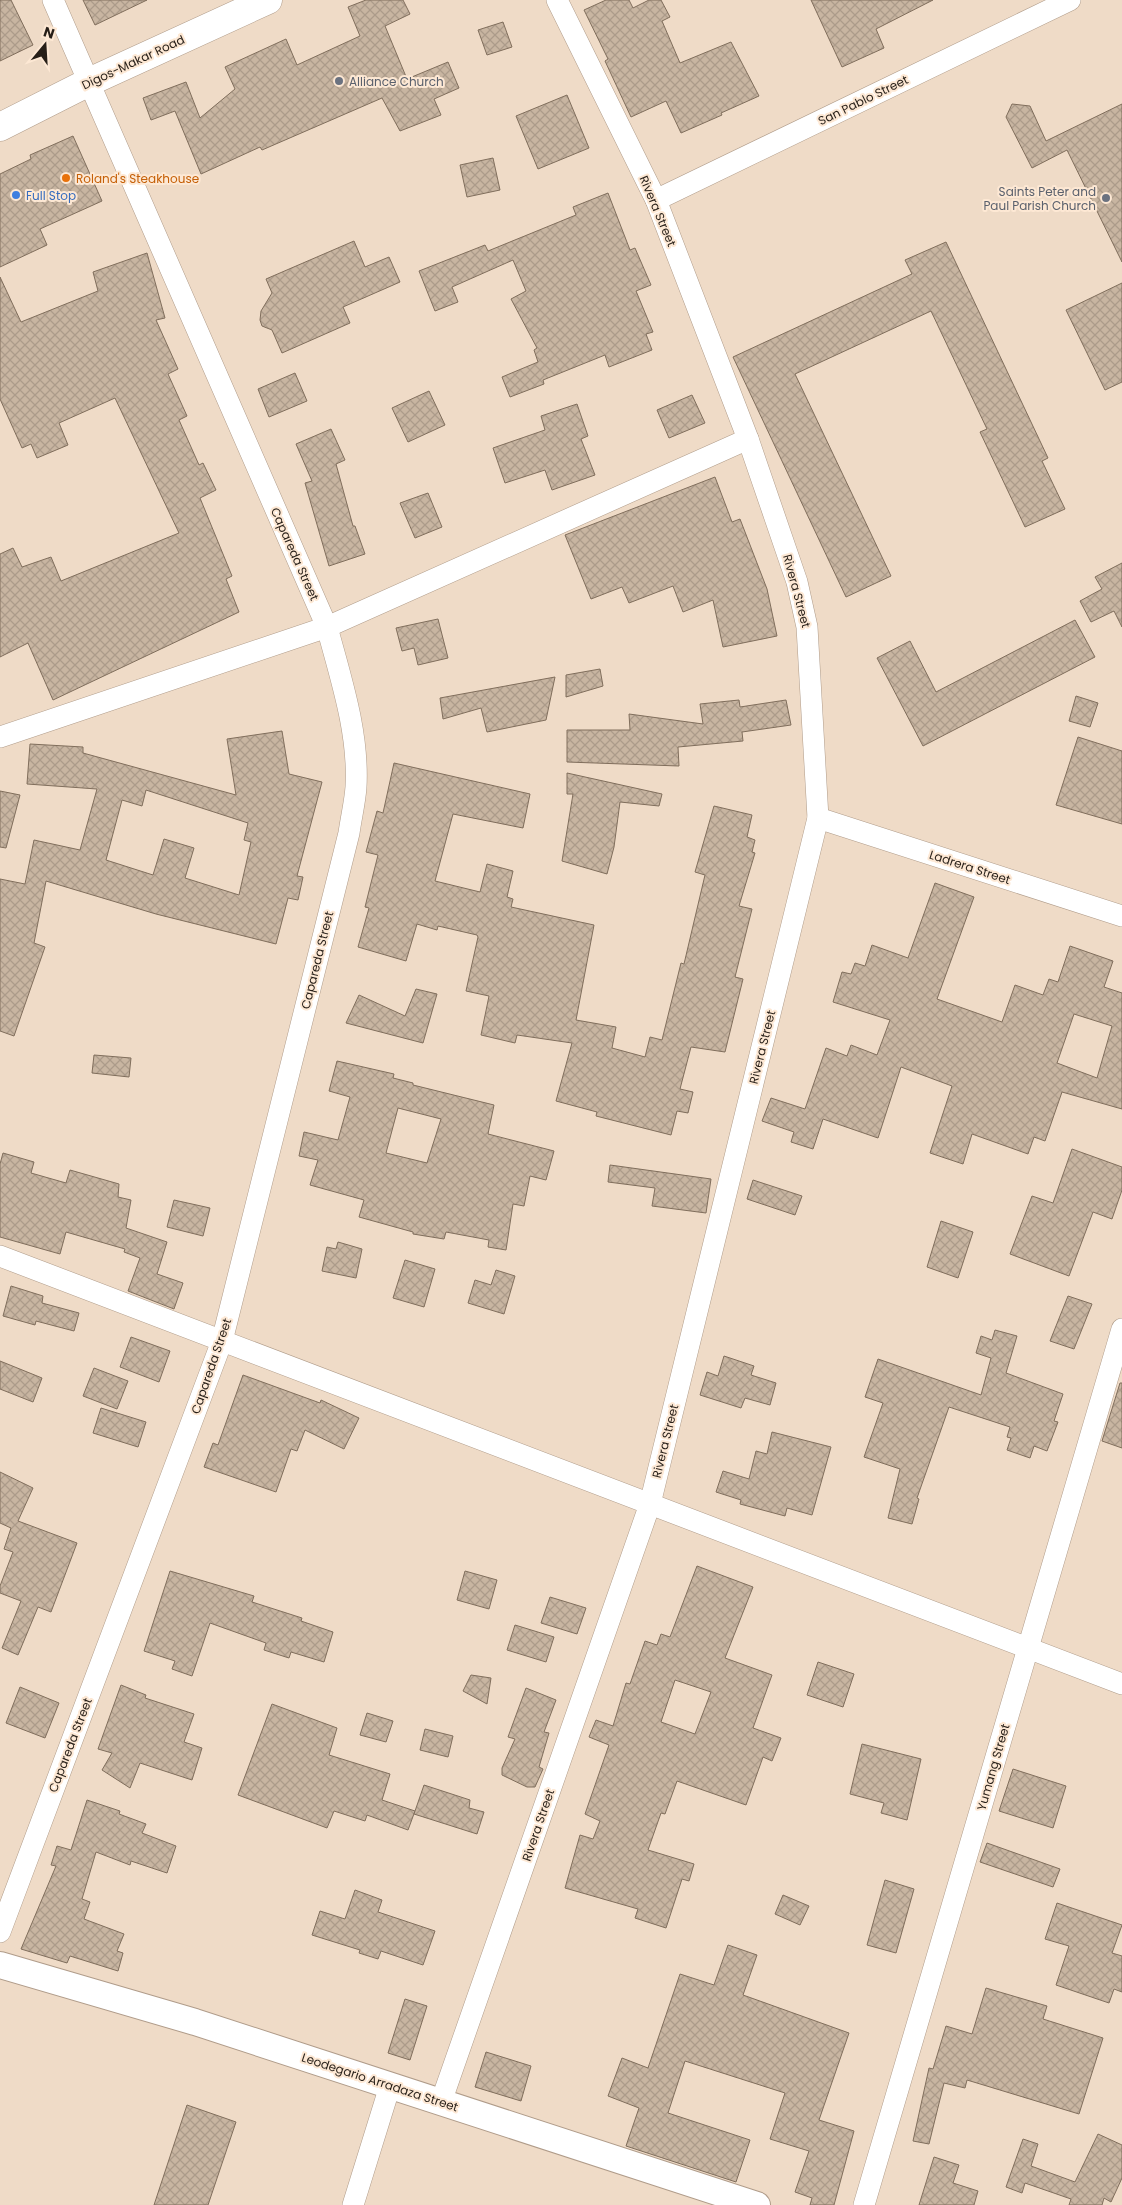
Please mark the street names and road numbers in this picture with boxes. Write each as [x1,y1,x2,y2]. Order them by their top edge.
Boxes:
street label: Digos-Makar Road [79,31,187,93]
street label: San Pablo Street [815,71,911,129]
street label: Rivera Street [635,173,681,249]
street label: Capareda Street [267,505,323,603]
street label: Rivera Street [779,552,815,630]
street label: Ladrera Street [927,846,1013,888]
street label: Capareda Street [297,909,337,1011]
street label: Rivera Street [745,1008,779,1086]
street label: Capareda Street [187,1316,235,1416]
street label: Rivera Street [648,1402,682,1480]
street label: Capareda Street [44,1695,96,1795]
street label: Yumang Street [973,1722,1013,1812]
street label: Rivera Street [518,1787,558,1863]
street label: Leodegario Arradaza Street [300,2049,460,2115]

